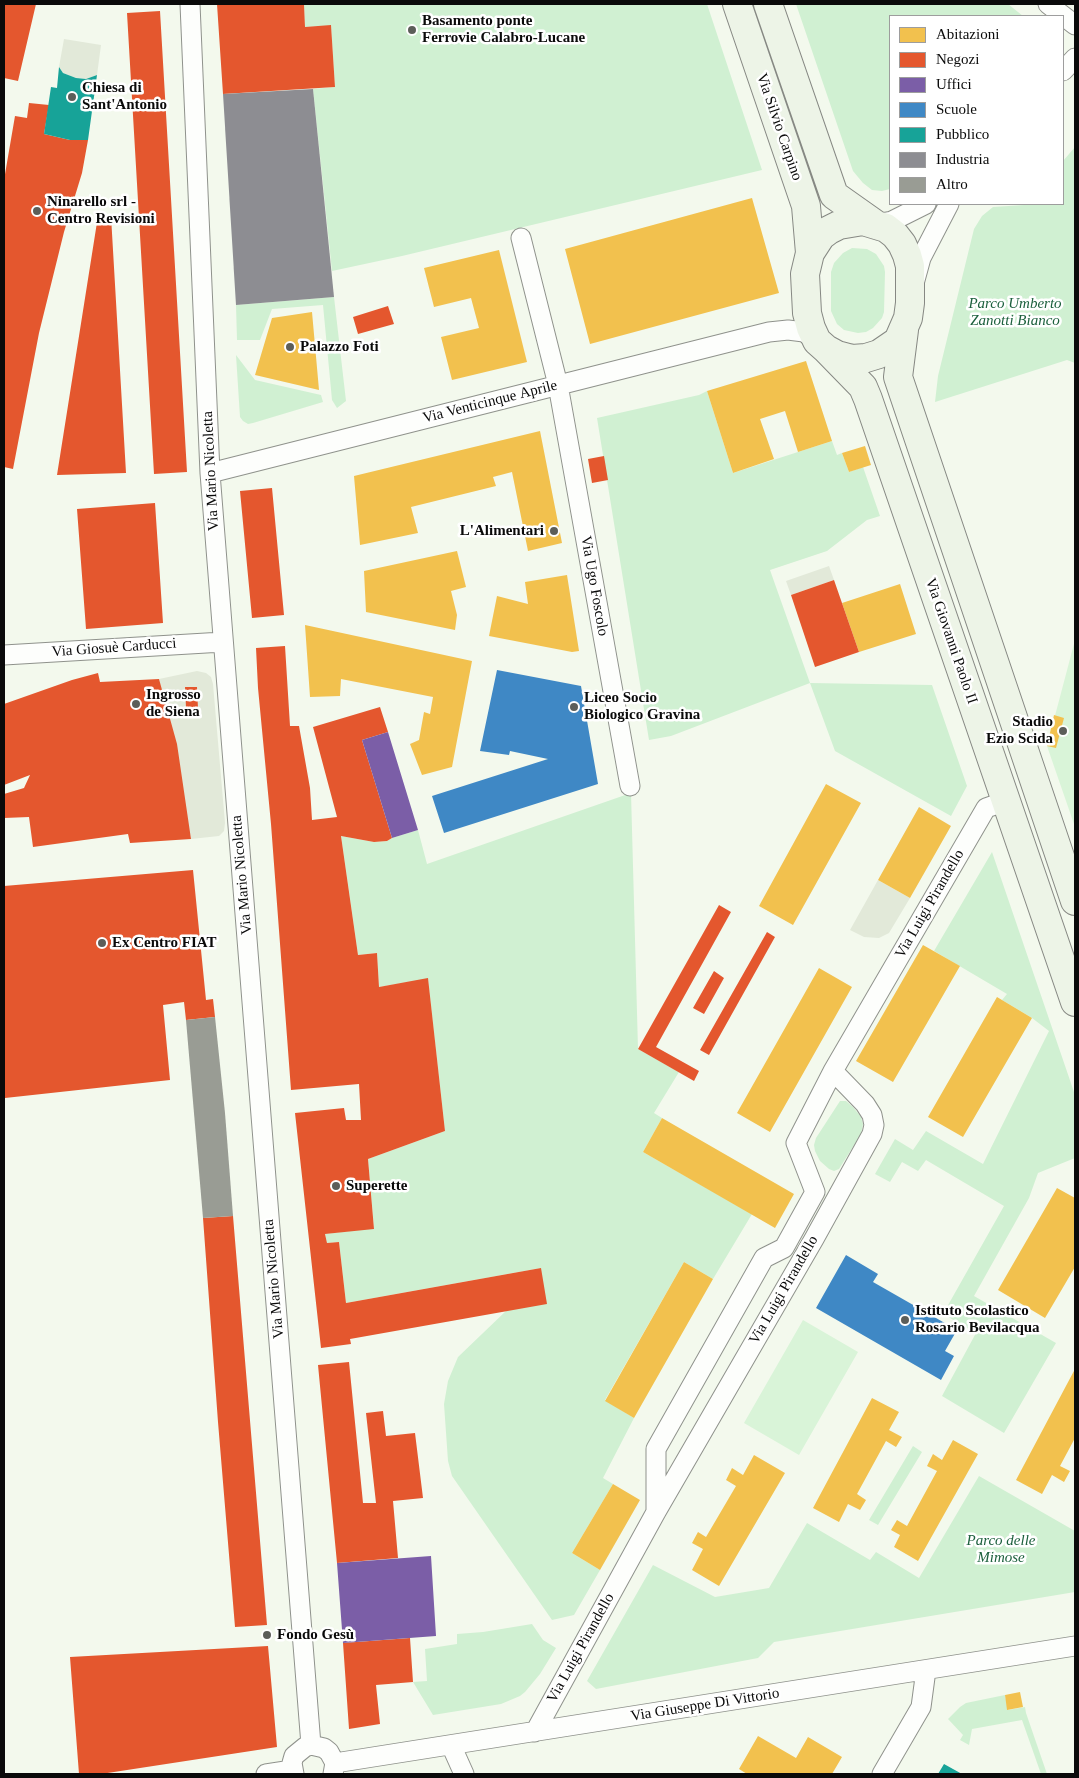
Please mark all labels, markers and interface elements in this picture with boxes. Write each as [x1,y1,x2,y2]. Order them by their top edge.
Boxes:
place label: Basamento ponte Ferrovie Calabro-Lucane [422,12,585,47]
legend [889,15,1064,205]
marker: Basamento ponte Ferrovie Calabro-Lucane [406,24,418,36]
text: Abitazioni [936,26,999,42]
text: Negozi [936,51,979,67]
street label: Via Silvio Carpino [752,71,806,183]
text: Uffici [936,76,972,92]
place label: Chiesa di Sant'Antonio [82,79,167,114]
marker: Chiesa di Sant'Antonio [66,91,78,103]
text: Scuole [936,101,977,117]
text: Pubblico [936,126,989,142]
text: Industria [936,151,989,167]
text: Altro [936,176,968,192]
place label: Ninarello srl - Centro Revisioni [47,193,155,228]
marker: Ninarello srl - Centro Revisioni [31,205,43,217]
park label: Parco Umberto Zanotti Bianco [968,295,1062,330]
place label: Palazzo Foti [300,338,379,356]
marker: Palazzo Foti [284,341,296,353]
street label: Via Venticinque Aprile [421,377,559,427]
street label: Via Mario Nicoletta [199,411,223,531]
place label: L'Alimentari [460,522,544,540]
marker: L'Alimentari [548,525,560,537]
street label: Via Ugo Foscolo [576,534,612,638]
street label: Via Giovanni Paolo II [921,576,981,706]
street label: Via Giosuè Carducci [51,635,177,661]
place label: Ingrosso de Siena [146,686,201,721]
place label: Liceo Socio Biologico Gravina [584,689,700,724]
marker: Ingrosso de Siena [130,698,142,710]
marker: Liceo Socio Biologico Gravina [568,701,580,713]
place label: Stadio Ezio Scida [986,713,1053,748]
marker: Stadio Ezio Scida [1057,725,1069,737]
street label: Via Mario Nicoletta [228,814,256,936]
street label: Via Luigi Pirandello [892,846,968,962]
place label: Ex Centro FIAT [112,934,216,952]
marker: Ex Centro FIAT [96,937,108,949]
place label: Superette [346,1177,407,1195]
marker: Superette [330,1180,342,1192]
street label: Via Mario Nicoletta [260,1218,288,1340]
street label: Via Luigi Pirandello [746,1232,822,1348]
place label: Istituto Scolastico Rosario Bevilacqua [915,1302,1040,1337]
marker: Istituto Scolastico Rosario Bevilacqua [899,1314,911,1326]
park label: Parco delle Mimose [966,1532,1036,1567]
street label: Via Luigi Pirandello [543,1590,619,1706]
place label: Fondo Gesù [277,1626,354,1644]
marker: Fondo Gesù [261,1629,273,1641]
street label: Via Giuseppe Di Vittorio [629,1684,781,1726]

